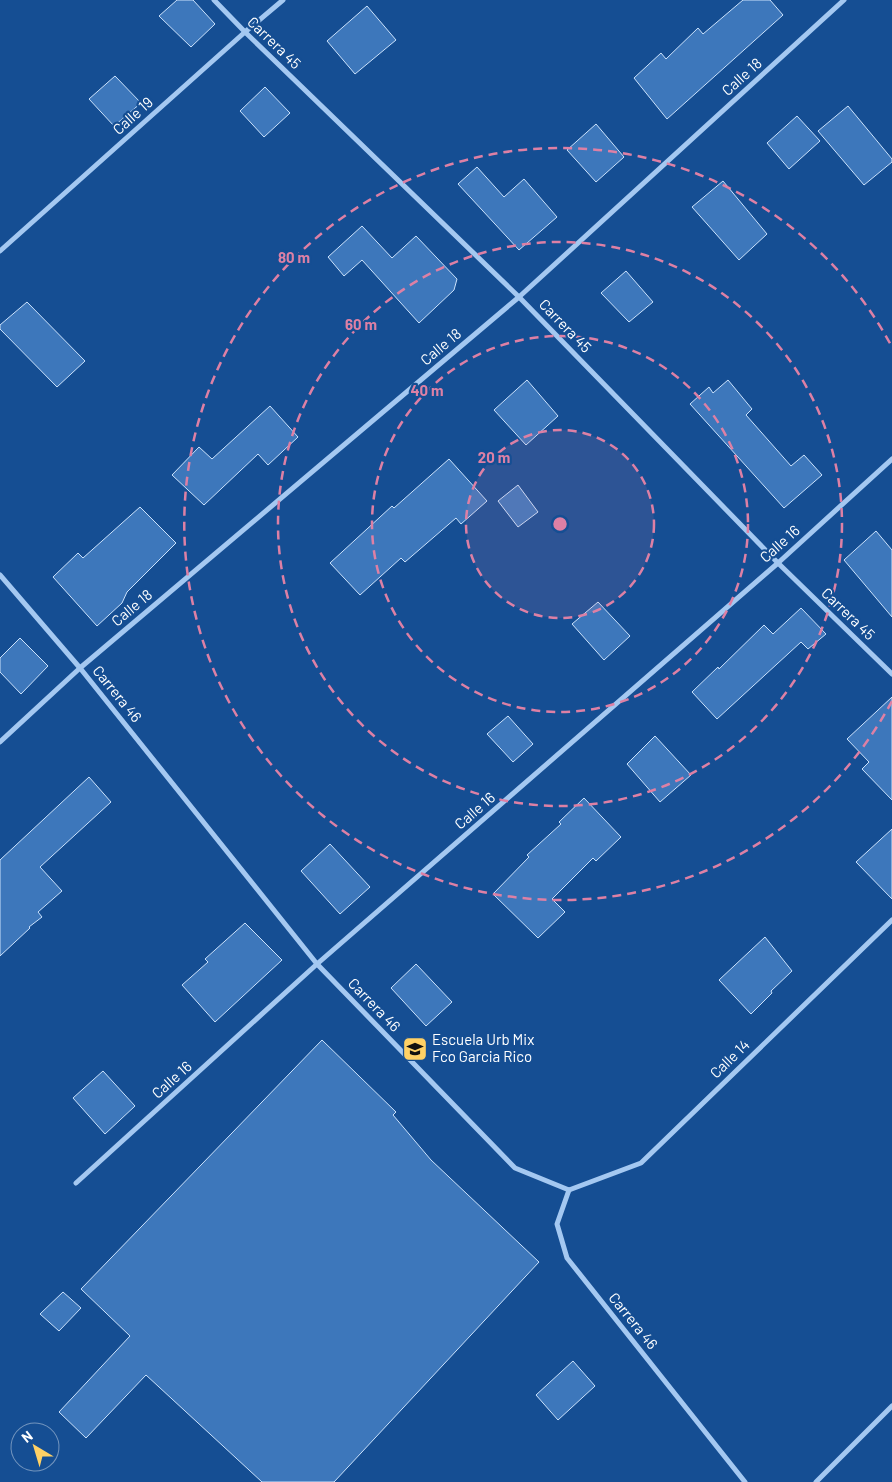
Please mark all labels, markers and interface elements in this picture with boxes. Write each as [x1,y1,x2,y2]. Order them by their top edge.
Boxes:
street label: Carrera 45 [244,12,305,72]
street label: Calle 18 [718,54,765,99]
street label: Calle 19 [109,93,156,138]
text: 80 m [278,248,310,266]
street label: Carrera 45 [536,295,596,356]
text: 60 m [345,315,377,333]
street label: Calle 18 [416,324,464,368]
text: 40 m [410,381,444,399]
text: 20 m [478,448,510,466]
centre of rings [551,515,569,533]
street label: Calle 16 [756,521,803,566]
street label: Carrera 45 [818,583,879,643]
street label: Calle 18 [107,585,155,629]
street label: Carrera 46 [90,661,146,725]
street label: Calle 16 [450,788,498,833]
street label: Carrera 46 [345,974,405,1035]
place label: Escuela Urb Mix Fco Garcia Rico [432,1030,534,1065]
street label: Calle 14 [706,1035,753,1081]
school or university icon: Escuela Urb Mix Fco Garcia Rico [402,1036,428,1062]
street label: Calle 16 [148,1057,195,1102]
street label: Carrera 46 [606,1288,662,1352]
north arrow [10,1422,60,1472]
text: N [18,1427,36,1446]

